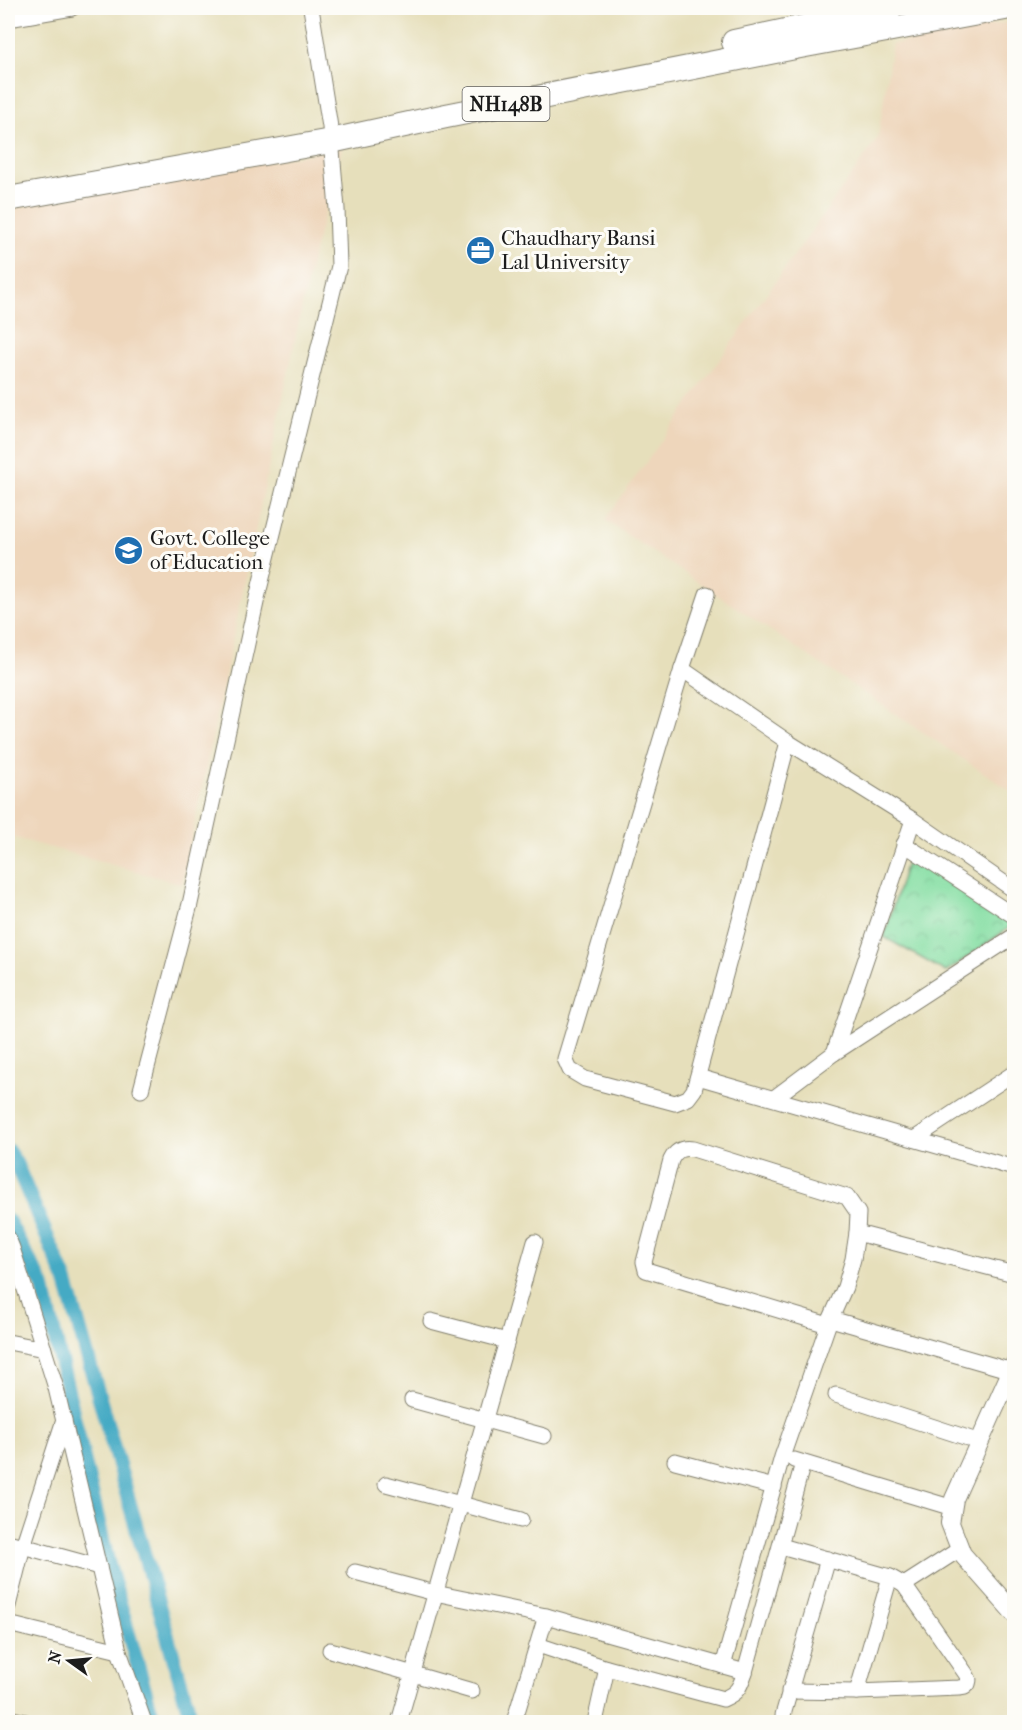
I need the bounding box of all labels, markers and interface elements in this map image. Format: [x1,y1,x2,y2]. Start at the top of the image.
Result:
road number: NH148B [462,87,550,121]
place label: Chaudhary Bansi Lal University [501,226,655,274]
office icon: Chaudhary Bansi Lal University [464,234,496,266]
place label: Govt. College of Education [150,526,270,574]
school or university icon: Govt. College of Education [113,534,145,566]
north arrow [39,1631,99,1691]
text: N [44,1648,66,1666]

